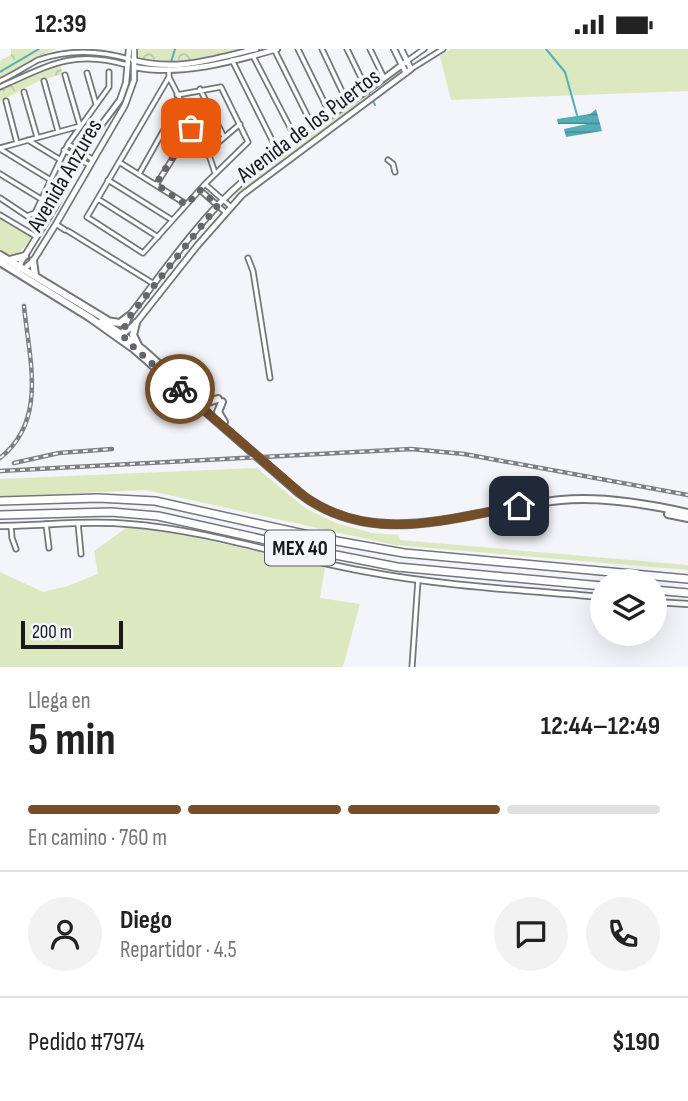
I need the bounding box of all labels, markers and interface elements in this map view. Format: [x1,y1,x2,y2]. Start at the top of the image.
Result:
text: 12:39 [35,9,87,40]
street label: Avenida de los Puertos [231,63,386,189]
pin [161,98,221,158]
icon: bag [172,109,210,147]
street label: Avenida Anzures [21,114,108,238]
courier [145,354,215,424]
icon: bike [161,370,199,408]
pin [489,476,549,536]
icon: home [500,487,538,525]
road number: MEX 40 [265,531,335,565]
map controls [590,569,667,646]
button: layers [590,569,667,646]
scale bar [21,618,122,650]
text: 200 m [32,621,72,644]
text: Llega en [28,687,91,715]
text: 12:44–12:49 [541,711,660,742]
text: 5 min [28,713,116,768]
text: En camino · 760 m [28,824,167,852]
button: person [28,897,102,971]
button: chat [494,897,568,971]
button: phone [586,897,660,971]
text: Diego [120,905,172,936]
text: Repartidor · 4.5 [120,936,237,964]
text: Pedido #7974 [28,1027,145,1058]
text: $190 [612,1027,660,1058]

